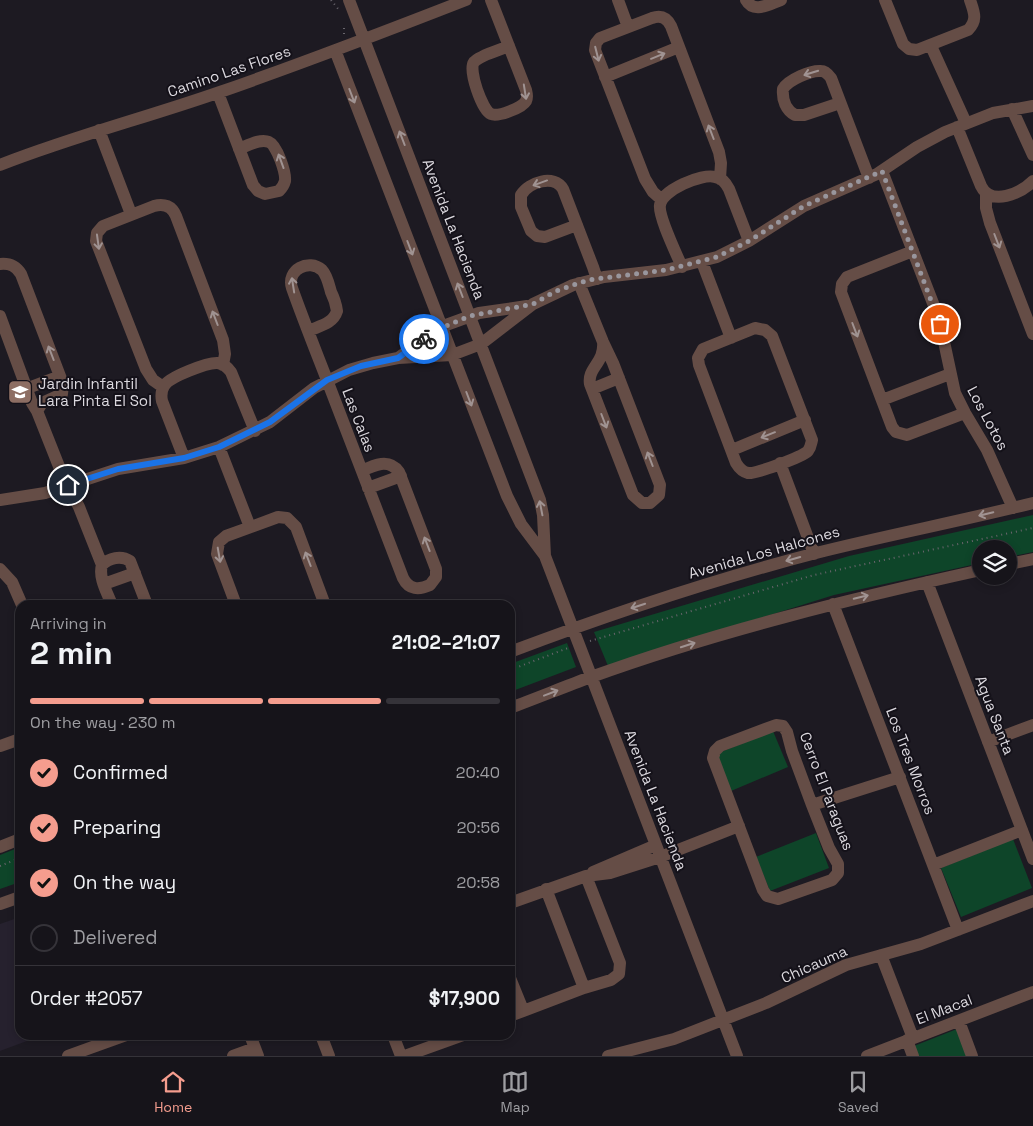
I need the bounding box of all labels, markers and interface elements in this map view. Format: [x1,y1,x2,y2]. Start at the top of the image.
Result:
street label: Camino Las Flores [165,41,293,101]
one-way arrow [593,46,602,62]
one-way arrow [650,50,665,60]
one-way arrow [804,69,820,79]
one-way arrow [520,83,530,99]
one-way arrow [348,88,357,103]
one-way arrow [706,125,715,140]
one-way arrow [397,131,406,146]
one-way arrow [276,154,285,170]
street label: Avenida La Hacienda [418,156,490,302]
one-way arrow [532,179,548,188]
one-way arrow [93,233,103,249]
one-way arrow [993,233,1002,248]
one-way arrow [406,240,415,255]
one-way arrow [287,278,297,294]
one-way arrow [455,283,465,298]
pin [919,303,961,345]
icon: bag [926,310,954,338]
one-way arrow [210,311,219,326]
courier [399,314,449,364]
one-way arrow [851,321,860,337]
icon: bike [410,325,438,353]
one-way arrow [46,345,55,361]
place label: Jardin Infantil Lara Pinta El Sol [38,374,152,410]
school or university icon: Jardin Infantil Lara Pinta El Sol [7,379,33,405]
street label: Los Lotos [963,383,1013,453]
street label: Las Calas [338,385,380,455]
one-way arrow [465,391,474,406]
one-way arrow [600,413,609,428]
one-way arrow [761,431,776,441]
one-way arrow [645,452,654,467]
pin [47,464,89,506]
icon: home [54,471,82,499]
one-way arrow [536,500,545,516]
one-way arrow [978,510,994,519]
street label: Avenida Los Halcones [686,521,842,583]
one-way arrow [422,537,431,552]
map controls [972,540,1017,585]
button: layers [972,540,1017,585]
one-way arrow [214,547,224,563]
one-way arrow [303,552,312,567]
one-way arrow [786,555,802,565]
one-way arrow [853,592,869,601]
one-way arrow [630,602,646,612]
text: Arriving in [30,613,107,634]
text: 21:02–21:07 [392,630,500,655]
text: 2 min [30,633,113,673]
one-way arrow [679,640,695,650]
street label: Agua Santa [971,673,1019,757]
one-way arrow [543,688,558,697]
street label: Los Tres Morros [882,705,940,817]
text: On the way · 230 m [30,712,175,733]
street label: Avenida La Hacienda [620,727,692,873]
street label: Cerro El Paraguas [796,729,858,853]
icon: check [30,759,58,787]
text: Confirmed [73,760,168,785]
text: 20:40 [456,762,500,783]
icon: check [30,814,58,842]
text: Preparing [73,815,161,840]
text: 20:56 [457,817,500,838]
icon: check [30,869,58,897]
text: On the way [73,870,176,895]
text: 20:58 [456,872,500,893]
text: Delivered [73,925,158,950]
street label: Chicauma [778,941,850,987]
text: Order #2057 [30,986,143,1011]
text: $17,900 [429,986,500,1011]
street label: El Macal [913,990,975,1028]
tab: Home [154,1068,192,1116]
tab: Map [501,1068,530,1116]
tab: Saved [838,1068,879,1116]

